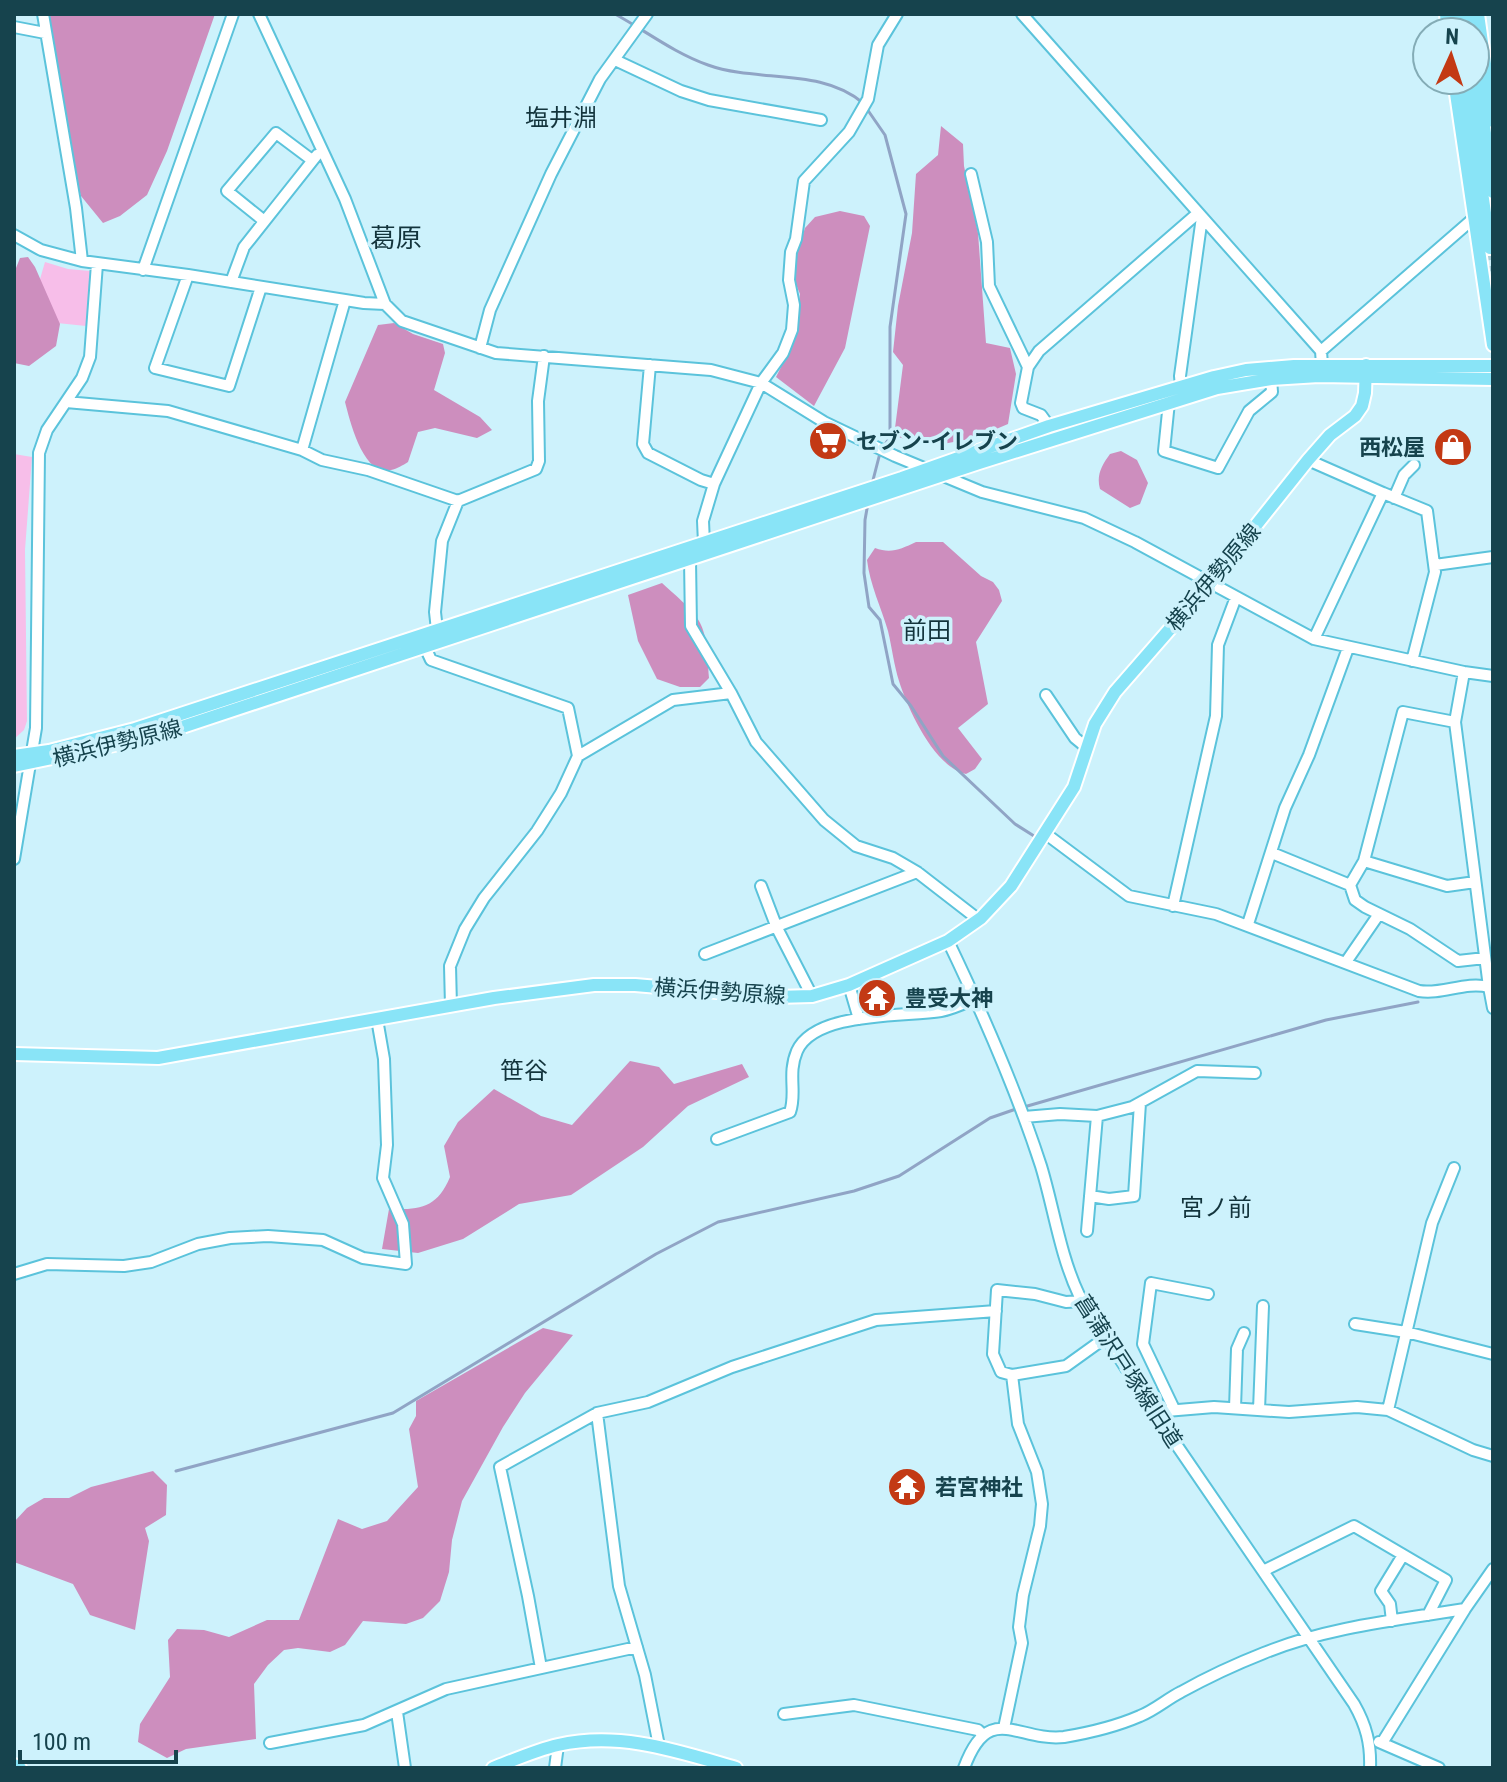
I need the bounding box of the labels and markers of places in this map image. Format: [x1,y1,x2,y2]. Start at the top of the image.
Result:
supermarket icon: セブン-イレブン [807,420,849,462]
shop icon: 西松屋 [1432,426,1474,468]
place label: セブン-イレブン [856,429,1018,454]
place label: 西松屋 [1359,435,1425,460]
temple icon: 豊受大神 [856,977,898,1019]
place label: 豊受大神 [905,986,993,1011]
temple icon: 若宮神社 [886,1466,928,1508]
place label: 若宮神社 [935,1475,1023,1500]

